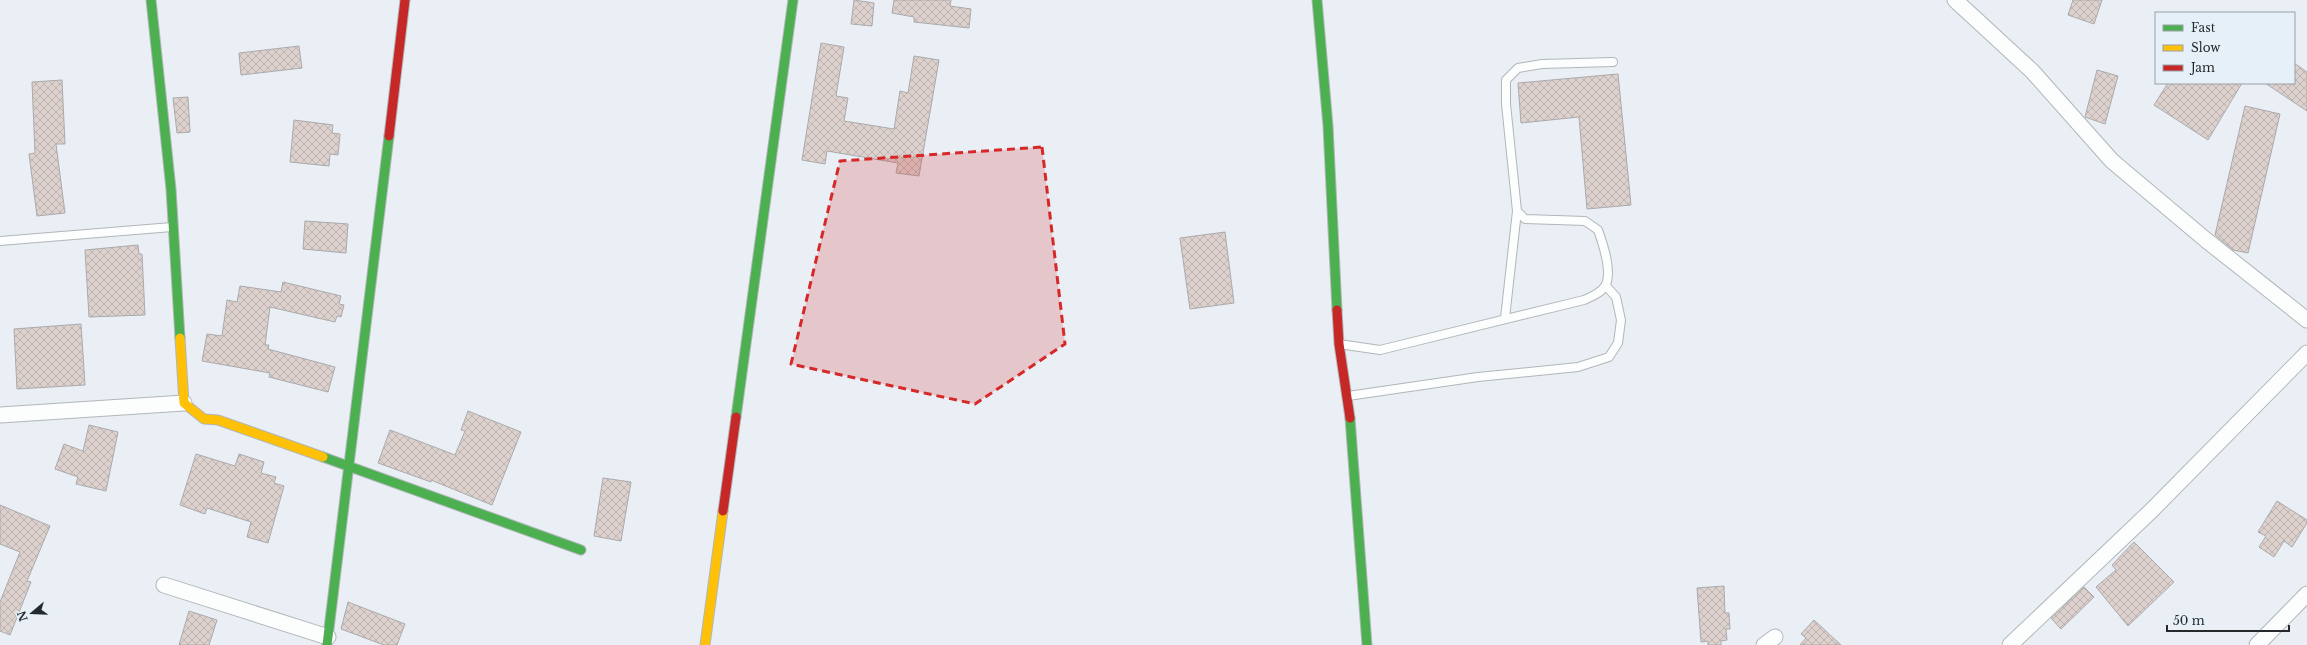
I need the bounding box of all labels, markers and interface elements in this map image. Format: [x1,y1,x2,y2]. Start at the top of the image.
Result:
legend [2155,12,2295,84]
text: Fast [2191,20,2216,35]
text: Slow [2191,40,2221,55]
text: Jam [2189,60,2215,75]
north arrow [12,593,52,633]
scale bar [2167,607,2289,633]
text: N [14,608,31,623]
text: 50 m [2173,613,2205,628]

